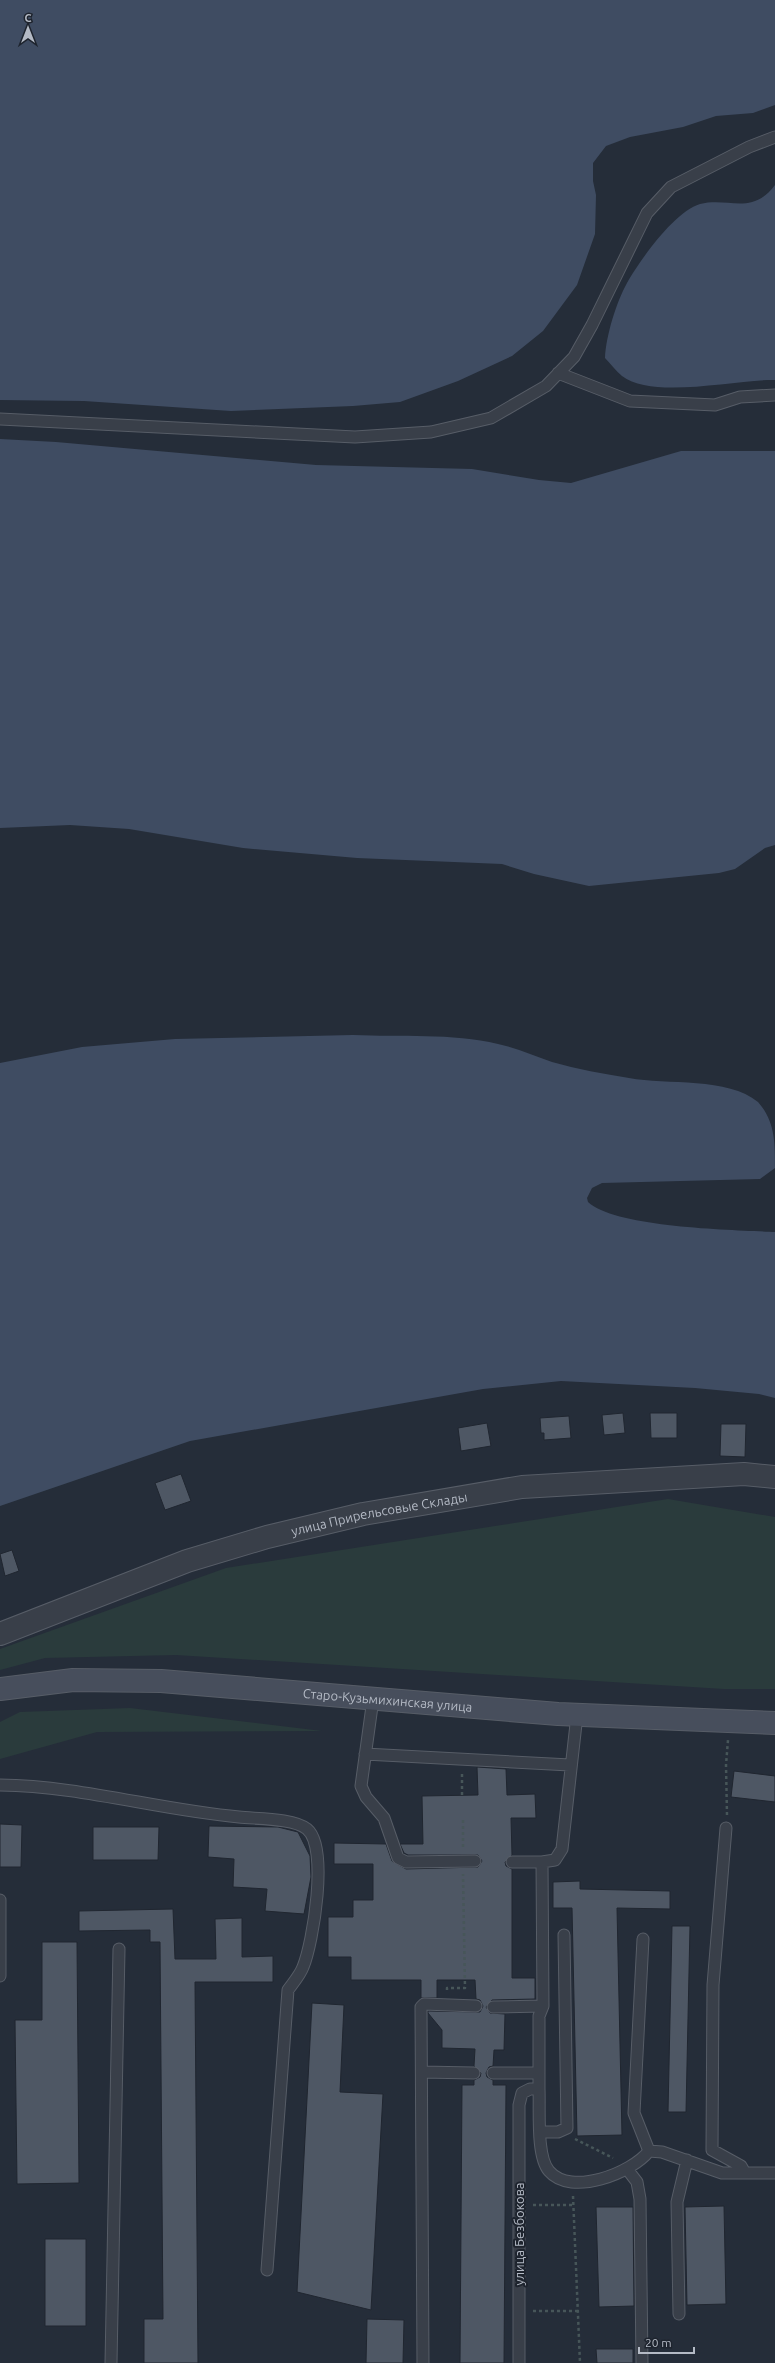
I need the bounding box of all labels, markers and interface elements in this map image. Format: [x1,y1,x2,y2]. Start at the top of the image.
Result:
north arrow [8,8,48,48]
text: С [24,12,32,24]
street label: улица Прирельсовые Склады [290,1489,468,1538]
street label: Старо-Кузьмихинская улица [302,1686,473,1714]
street label: улица Безбокова [512,2182,526,2286]
scale bar [639,2329,694,2355]
text: 20 m [645,2336,672,2349]

